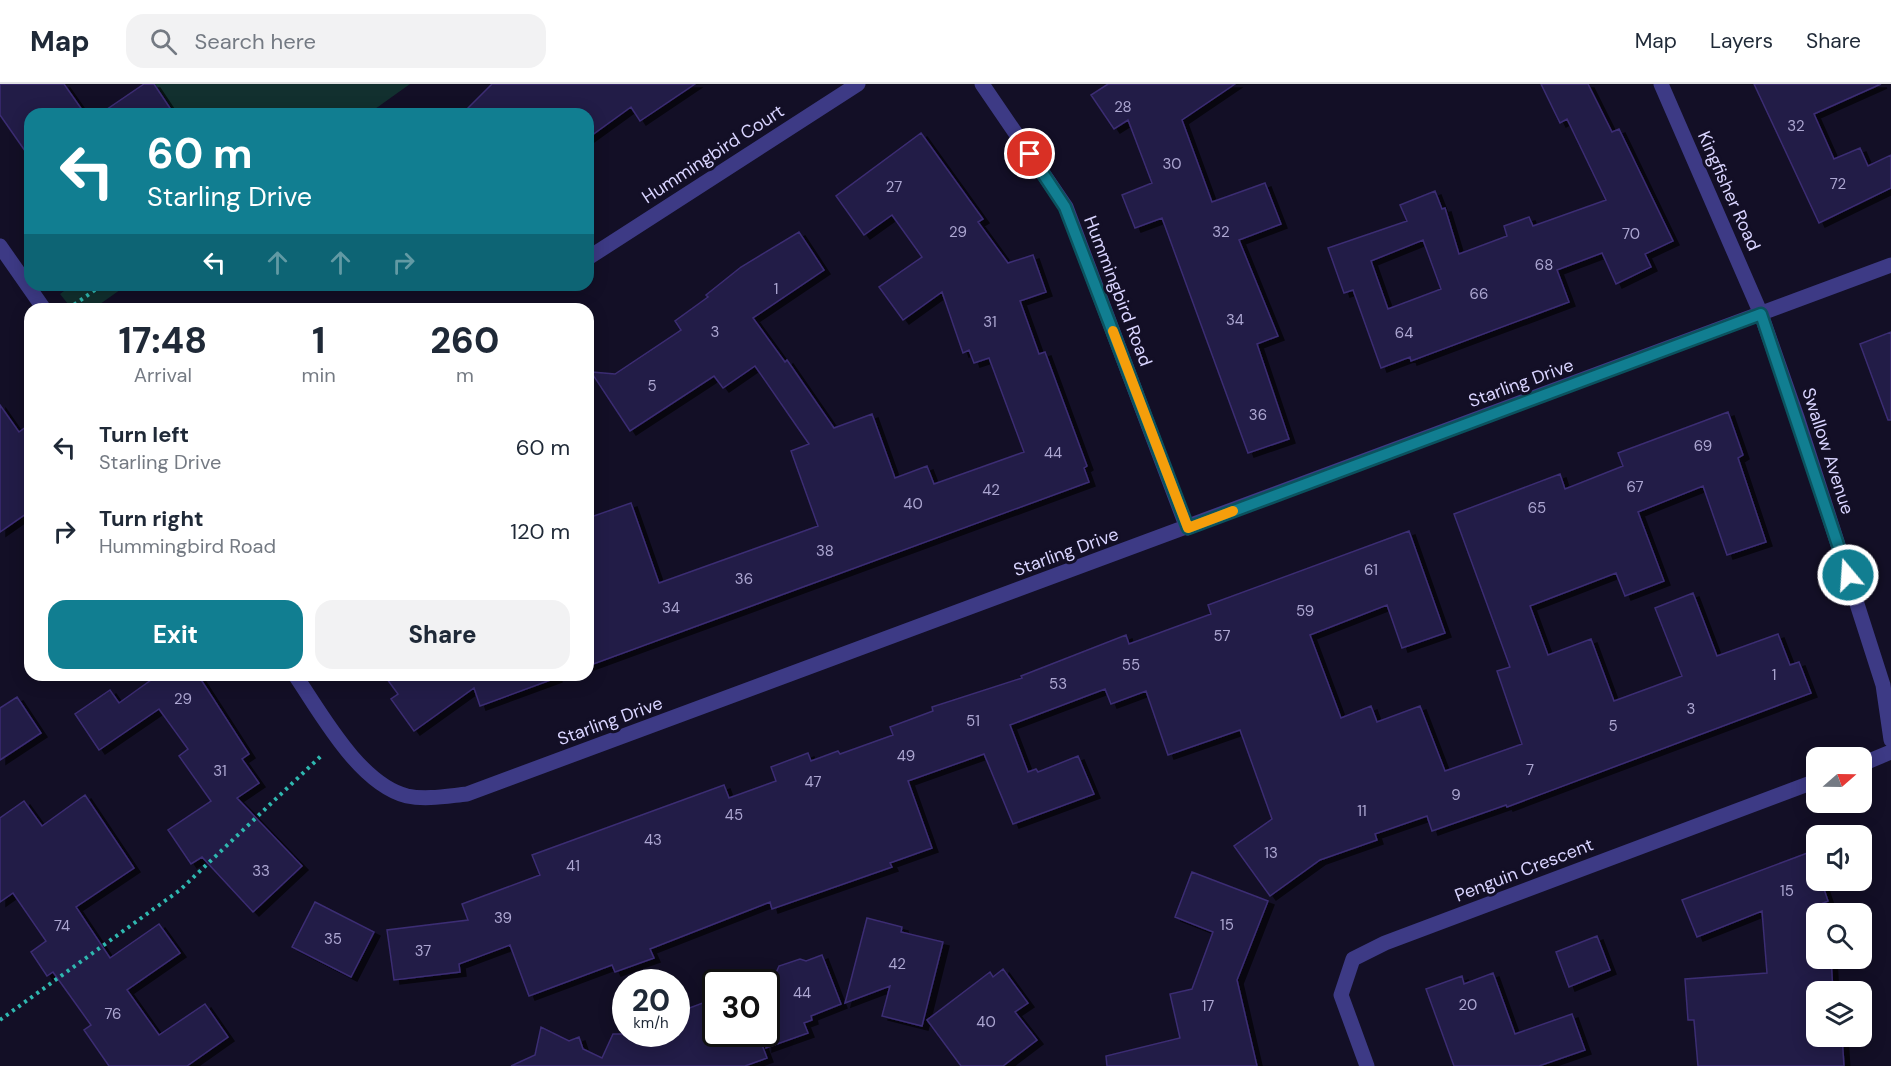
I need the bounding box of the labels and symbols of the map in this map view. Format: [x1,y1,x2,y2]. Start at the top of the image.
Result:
house number: 28 [1114,97,1132,117]
street label: Hummingbird Court [637,99,789,209]
house number: 32 [1787,116,1805,136]
pin [1004,128,1055,179]
street label: Kingfisher Road [1692,128,1766,254]
house number: 30 [1162,154,1182,174]
house number: 72 [1830,174,1846,194]
house number: 27 [886,177,902,197]
street label: Hummingbird Road [1078,212,1158,370]
house number: 29 [949,222,967,242]
house number: 32 [1212,222,1230,242]
house number: 70 [1622,224,1640,244]
house number: 68 [1535,255,1553,275]
house number: 1 [774,279,778,299]
house number: 66 [1470,284,1488,304]
house number: 34 [1226,310,1244,330]
house number: 31 [983,312,997,332]
house number: 3 [711,322,719,342]
house number: 64 [1395,323,1413,343]
street label: Starling Drive [1465,353,1577,413]
house number: 5 [647,376,657,396]
street label: Swallow Avenue [1796,385,1860,517]
house number: 36 [1249,405,1267,425]
house number: 69 [1694,436,1712,456]
house number: 44 [1044,443,1062,463]
house number: 67 [1626,477,1644,497]
house number: 42 [982,480,1000,500]
house number: 40 [903,494,923,514]
house number: 65 [1528,498,1546,518]
street label: Starling Drive [1010,522,1122,582]
house number: 38 [816,541,834,561]
position arrow [1816,543,1880,607]
house number: 61 [1364,560,1378,580]
house number: 36 [735,569,753,589]
house number: 34 [662,598,680,618]
house number: 59 [1296,601,1314,621]
house number: 57 [1214,626,1230,646]
house number: 55 [1122,655,1140,675]
house number: 1 [1772,665,1776,685]
house number: 53 [1049,674,1067,694]
house number: 29 [174,689,192,709]
street label: Starling Drive [554,691,666,751]
house number: 3 [1687,699,1695,719]
house number: 51 [966,711,980,731]
house number: 5 [1608,716,1618,736]
house number: 49 [897,746,915,766]
north arrow [1806,747,1872,813]
house number: 7 [1526,760,1534,780]
house number: 31 [213,761,227,781]
house number: 47 [804,772,822,792]
house number: 9 [1451,785,1461,805]
house number: 11 [1357,801,1367,821]
house number: 45 [725,805,743,825]
house number: 43 [644,830,662,850]
street label: Penguin Crescent [1451,833,1597,907]
house number: 13 [1264,843,1278,863]
house number: 41 [566,856,580,876]
house number: 33 [252,861,270,881]
house number: 15 [1780,881,1794,901]
house number: 39 [494,908,512,928]
house number: 15 [1220,915,1234,935]
house number: 74 [54,916,70,936]
house number: 35 [324,929,342,949]
house number: 37 [415,941,431,961]
house number: 42 [888,954,906,974]
speed limit sign: 30 [702,969,780,1047]
house number: 44 [793,983,811,1003]
house number: 20 [1459,995,1477,1015]
house number: 17 [1202,996,1214,1016]
house number: 76 [104,1004,122,1024]
house number: 40 [976,1012,996,1032]

